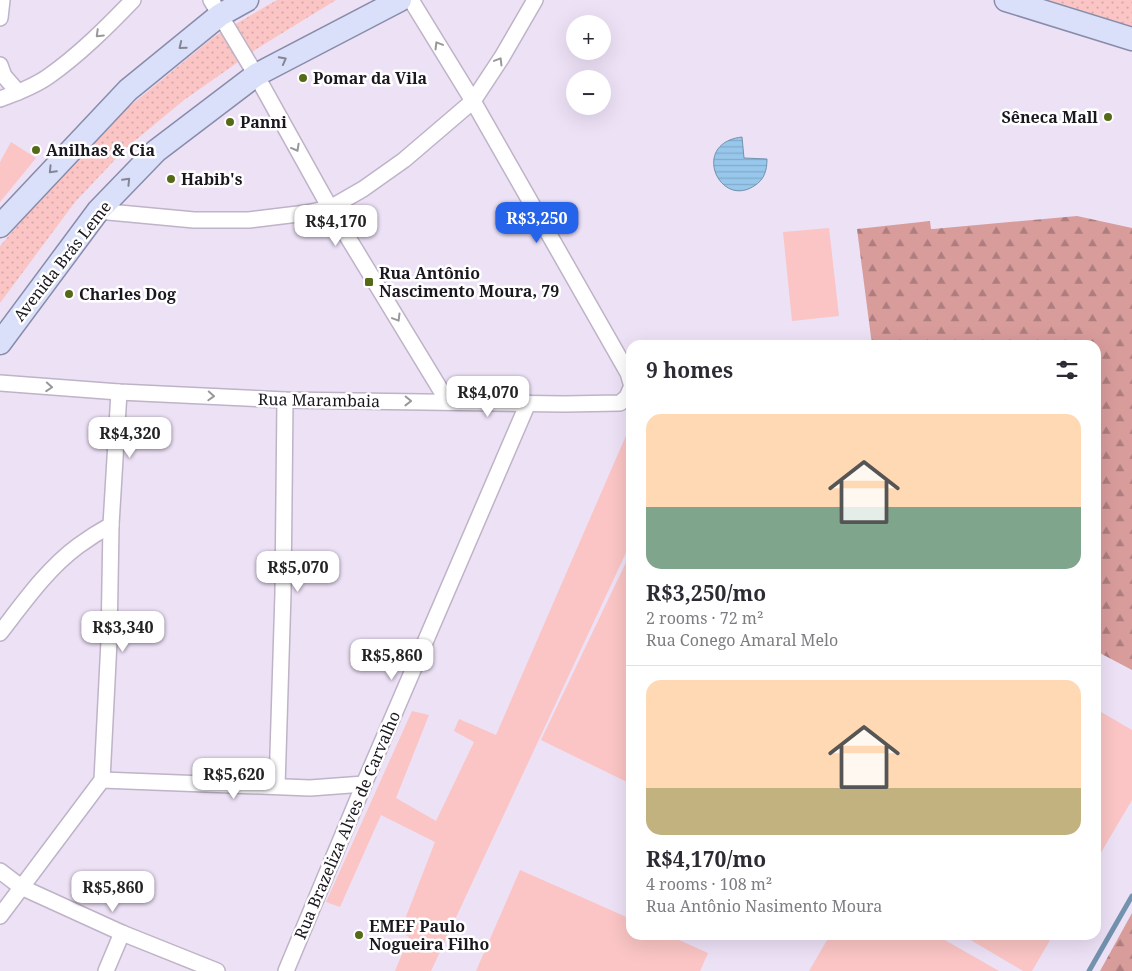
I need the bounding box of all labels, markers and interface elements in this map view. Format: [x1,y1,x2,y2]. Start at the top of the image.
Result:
map controls [566,15,611,115]
button: + [566,15,611,60]
one-way arrow [95,28,104,37]
one-way arrow [178,40,187,49]
one-way arrow [435,41,445,50]
one-way arrow [277,56,286,66]
one-way arrow [493,57,503,66]
place label: Pomar da Vila [313,67,428,89]
button: − [566,70,611,115]
marker: Pomar da Vila [297,72,309,84]
place label: Sêneca Mall [1001,106,1098,128]
place label: Panni [240,111,287,133]
marker: Sêneca Mall [1102,111,1114,123]
marker: Panni [224,116,236,128]
place label: Anilhas & Cia [46,139,155,161]
one-way arrow [290,143,300,152]
marker: Anilhas & Cia [30,144,42,156]
one-way arrow [49,164,58,173]
place label: Habib's [181,168,243,190]
marker: Habib's [165,173,177,185]
one-way arrow [121,177,130,186]
street label: Avenida Brás Leme [8,196,116,326]
pin: R$3,250 [491,202,583,244]
pin: R$4,170 [290,204,382,247]
text: R$3,250 [506,207,568,229]
text: R$4,170 [305,210,367,232]
place label: Rua Antônio Nascimento Moura, 79 [379,262,559,302]
marker: Rua Antônio Nascimento Moura, 79 [363,276,375,288]
place label: Charles Dog [79,283,176,305]
marker: Charles Dog [63,288,75,300]
one-way arrow [390,313,400,322]
text: 9 homes [646,356,733,384]
icon: filters [1053,356,1081,384]
pin: R$4,070 [442,376,534,418]
one-way arrow [45,381,53,392]
text: R$4,070 [457,381,519,403]
street label: Rua Marambaia [258,388,380,412]
one-way arrow [207,391,215,402]
one-way arrow [404,396,412,406]
pin: R$4,320 [84,416,176,459]
text: R$4,320 [99,422,161,444]
icon: home [819,447,909,537]
pin: R$5,070 [252,550,344,593]
text: R$5,070 [267,556,329,578]
text: R$3,250/mo [646,579,766,607]
text: 2 rooms · 72 m² [646,607,763,629]
pin: R$3,340 [77,610,169,653]
text: R$3,340 [92,616,154,638]
text: Rua Conego Amaral Melo [646,629,838,651]
pin: R$5,860 [346,638,438,681]
text: R$5,860 [361,644,423,666]
street label: Rua Brazeliza Alves de Carvalho [289,708,405,942]
icon: home [819,712,909,802]
pin: R$5,620 [188,758,280,800]
text: R$5,620 [203,763,265,785]
text: R$4,170/mo [646,845,766,873]
pin: R$5,860 [67,870,159,913]
text: 4 rooms · 108 m² [646,873,772,895]
text: R$5,860 [82,876,144,898]
text: Rua Antônio Nasimento Moura [646,895,882,917]
place label: EMEF Paulo Nogueira Filho [369,915,490,955]
marker: EMEF Paulo Nogueira Filho [353,929,365,941]

